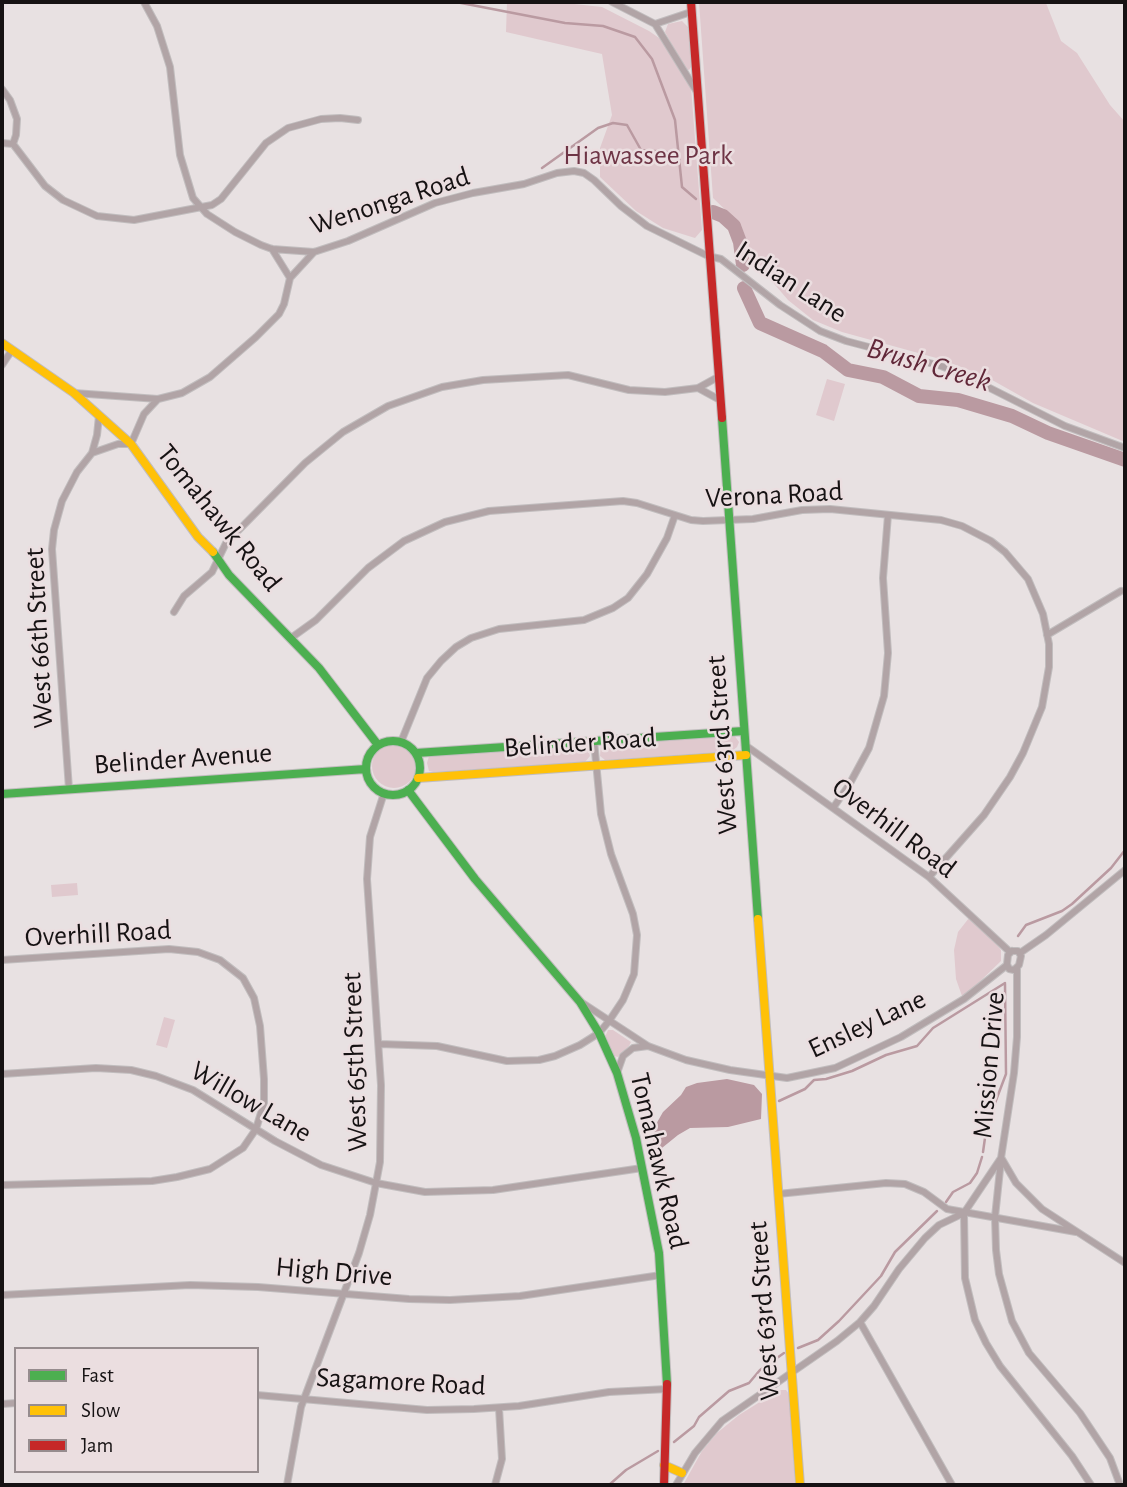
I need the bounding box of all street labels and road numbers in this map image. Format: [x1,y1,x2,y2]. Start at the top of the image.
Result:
street label: Wenonga Road [306,159,474,243]
street label: Indian Lane [729,234,853,330]
street label: Tomahawk Road [149,438,289,598]
street label: Verona Road [704,475,844,515]
street label: West 66th Street [17,547,61,729]
street label: West 63rd Street [699,654,745,836]
street label: Belinder Road [503,721,657,765]
street label: Belinder Avenue [93,736,273,782]
street label: Overhill Road [825,770,963,886]
street label: Overhill Road [24,913,172,955]
street label: West 65th Street [335,972,375,1152]
street label: Ensley Lane [803,982,931,1066]
street label: Mission Drive [966,990,1012,1140]
street label: Willow Lane [185,1054,317,1150]
street label: Tomahawk Road [622,1070,696,1252]
street label: West 63rd Street [741,1220,787,1402]
street label: High Drive [274,1250,394,1294]
street label: Sagamore Road [315,1361,487,1403]

